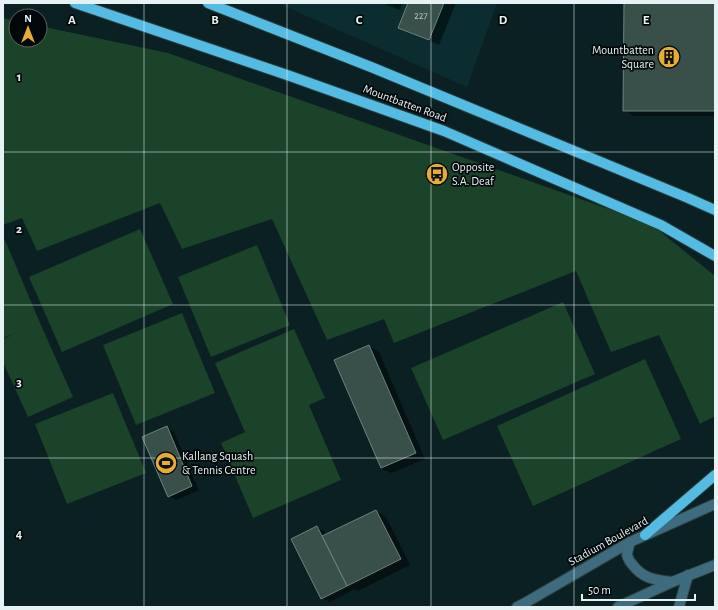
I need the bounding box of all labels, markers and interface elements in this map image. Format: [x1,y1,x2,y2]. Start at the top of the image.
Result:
north arrow [8,8,48,48]
house number: 227 [414,11,428,21]
text: N [24,13,32,24]
text: A [68,14,76,27]
text: B [211,14,219,27]
text: C [356,14,363,27]
text: D [499,14,508,27]
text: E [643,14,650,27]
place label: Mountbatten Square [592,44,654,70]
building icon: Mountbatten Square [656,44,682,70]
text: 1 [17,71,21,84]
street label: Mountbatten Road [362,82,448,124]
bus stop icon: Opposite S.A. Deaf [424,161,450,187]
place label: Opposite S.A. Deaf [452,161,495,187]
text: 2 [16,223,22,236]
text: 3 [16,376,22,389]
sports icon: Kallang Squash & Tennis Centre [153,450,179,476]
place label: Kallang Squash & Tennis Centre [182,450,255,476]
street label: Stadium Boulevard [566,514,650,568]
text: 4 [16,528,23,541]
scale bar [582,576,695,602]
text: 50 m [588,584,611,596]

